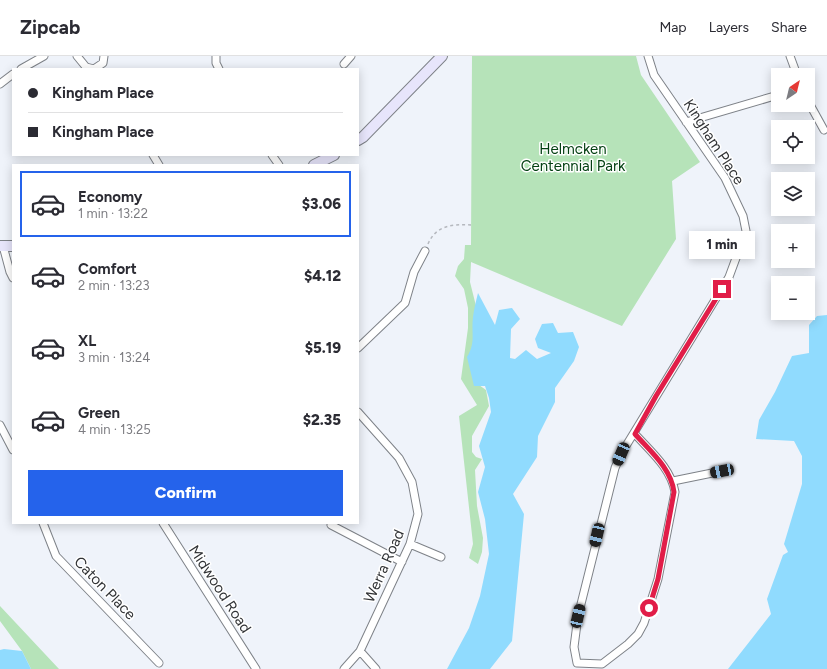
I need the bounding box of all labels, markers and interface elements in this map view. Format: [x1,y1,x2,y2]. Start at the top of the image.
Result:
text: Zipcab [20,16,80,39]
text: Map [659,19,687,36]
text: Layers [709,19,749,36]
text: Share [771,19,807,36]
north arrow [771,68,815,112]
map controls [771,68,815,320]
text: Kingham Place [52,84,154,102]
street label: Kingham Place [680,96,748,188]
button: locate [771,120,815,164]
text: Kingham Place [52,123,154,141]
park label: Helmcken Centennial Park [521,140,626,175]
button: layers [771,172,815,216]
icon: car [30,186,66,222]
text: Economy [78,188,143,206]
text: $3.06 [302,195,341,213]
text: 1 min · 13:22 [78,206,148,221]
button: + [771,224,815,268]
callout: 1 min [689,231,755,259]
text: 1 min [706,237,738,252]
icon: car [30,258,66,294]
text: Comfort [78,260,137,278]
text: $4.12 [304,267,341,285]
button: − [771,276,815,320]
text: 2 min · 13:23 [78,278,150,293]
route end [713,280,731,298]
icon: car [30,330,66,366]
text: XL [78,332,96,350]
text: $5.19 [305,339,341,357]
text: 3 min · 13:24 [78,350,150,365]
icon: car [30,402,66,438]
text: Green [78,404,120,422]
text: $2.35 [303,411,341,429]
text: 4 min · 13:25 [78,422,151,437]
car [611,441,631,467]
car [709,463,735,479]
button: Confirm [28,470,343,516]
car [588,522,606,548]
street label: Werra Road [360,527,408,605]
street label: Midwood Road [185,542,255,636]
street label: Caton Place [70,553,140,623]
route start [640,599,658,617]
car [569,603,587,629]

